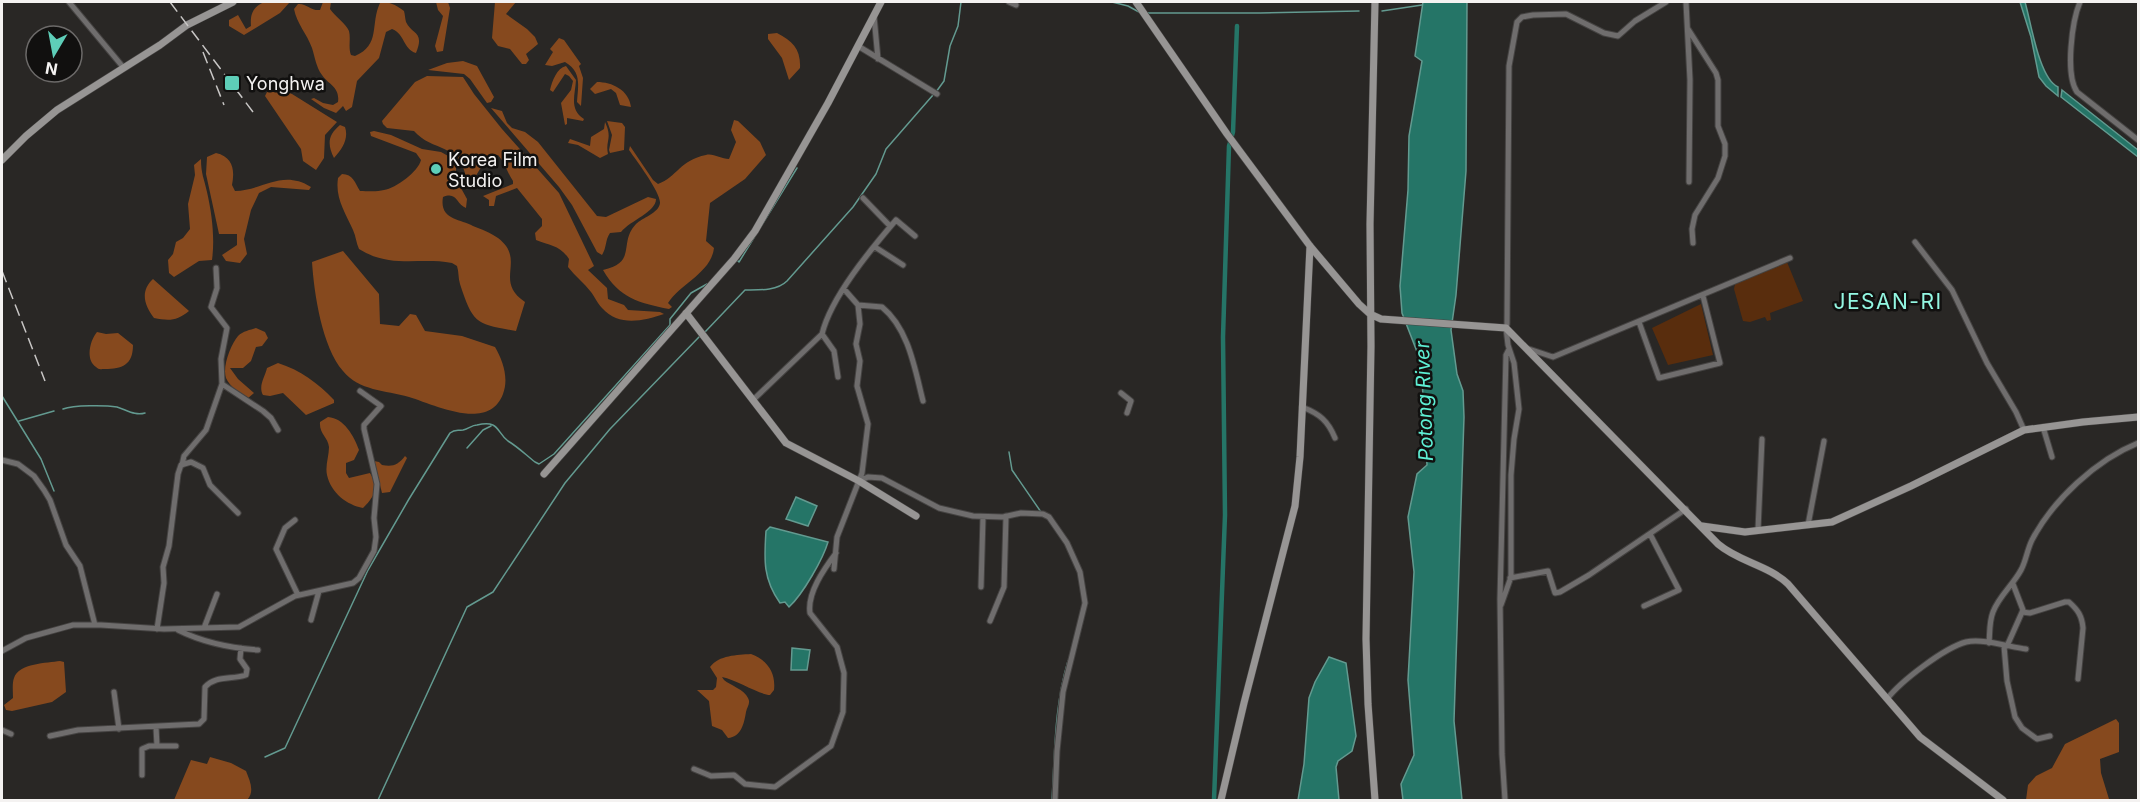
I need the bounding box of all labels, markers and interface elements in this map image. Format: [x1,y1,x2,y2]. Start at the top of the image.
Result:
north arrow [24,24,84,84]
text: N [44,58,59,80]
place label: Yonghwa [246,73,325,94]
marker: Yonghwa [223,74,241,92]
place label: Korea Film Studio [448,149,538,191]
marker: Korea Film Studio [429,162,443,176]
district label: JESAN-RI [1833,289,1943,314]
water label: Potong River [1410,340,1438,462]

